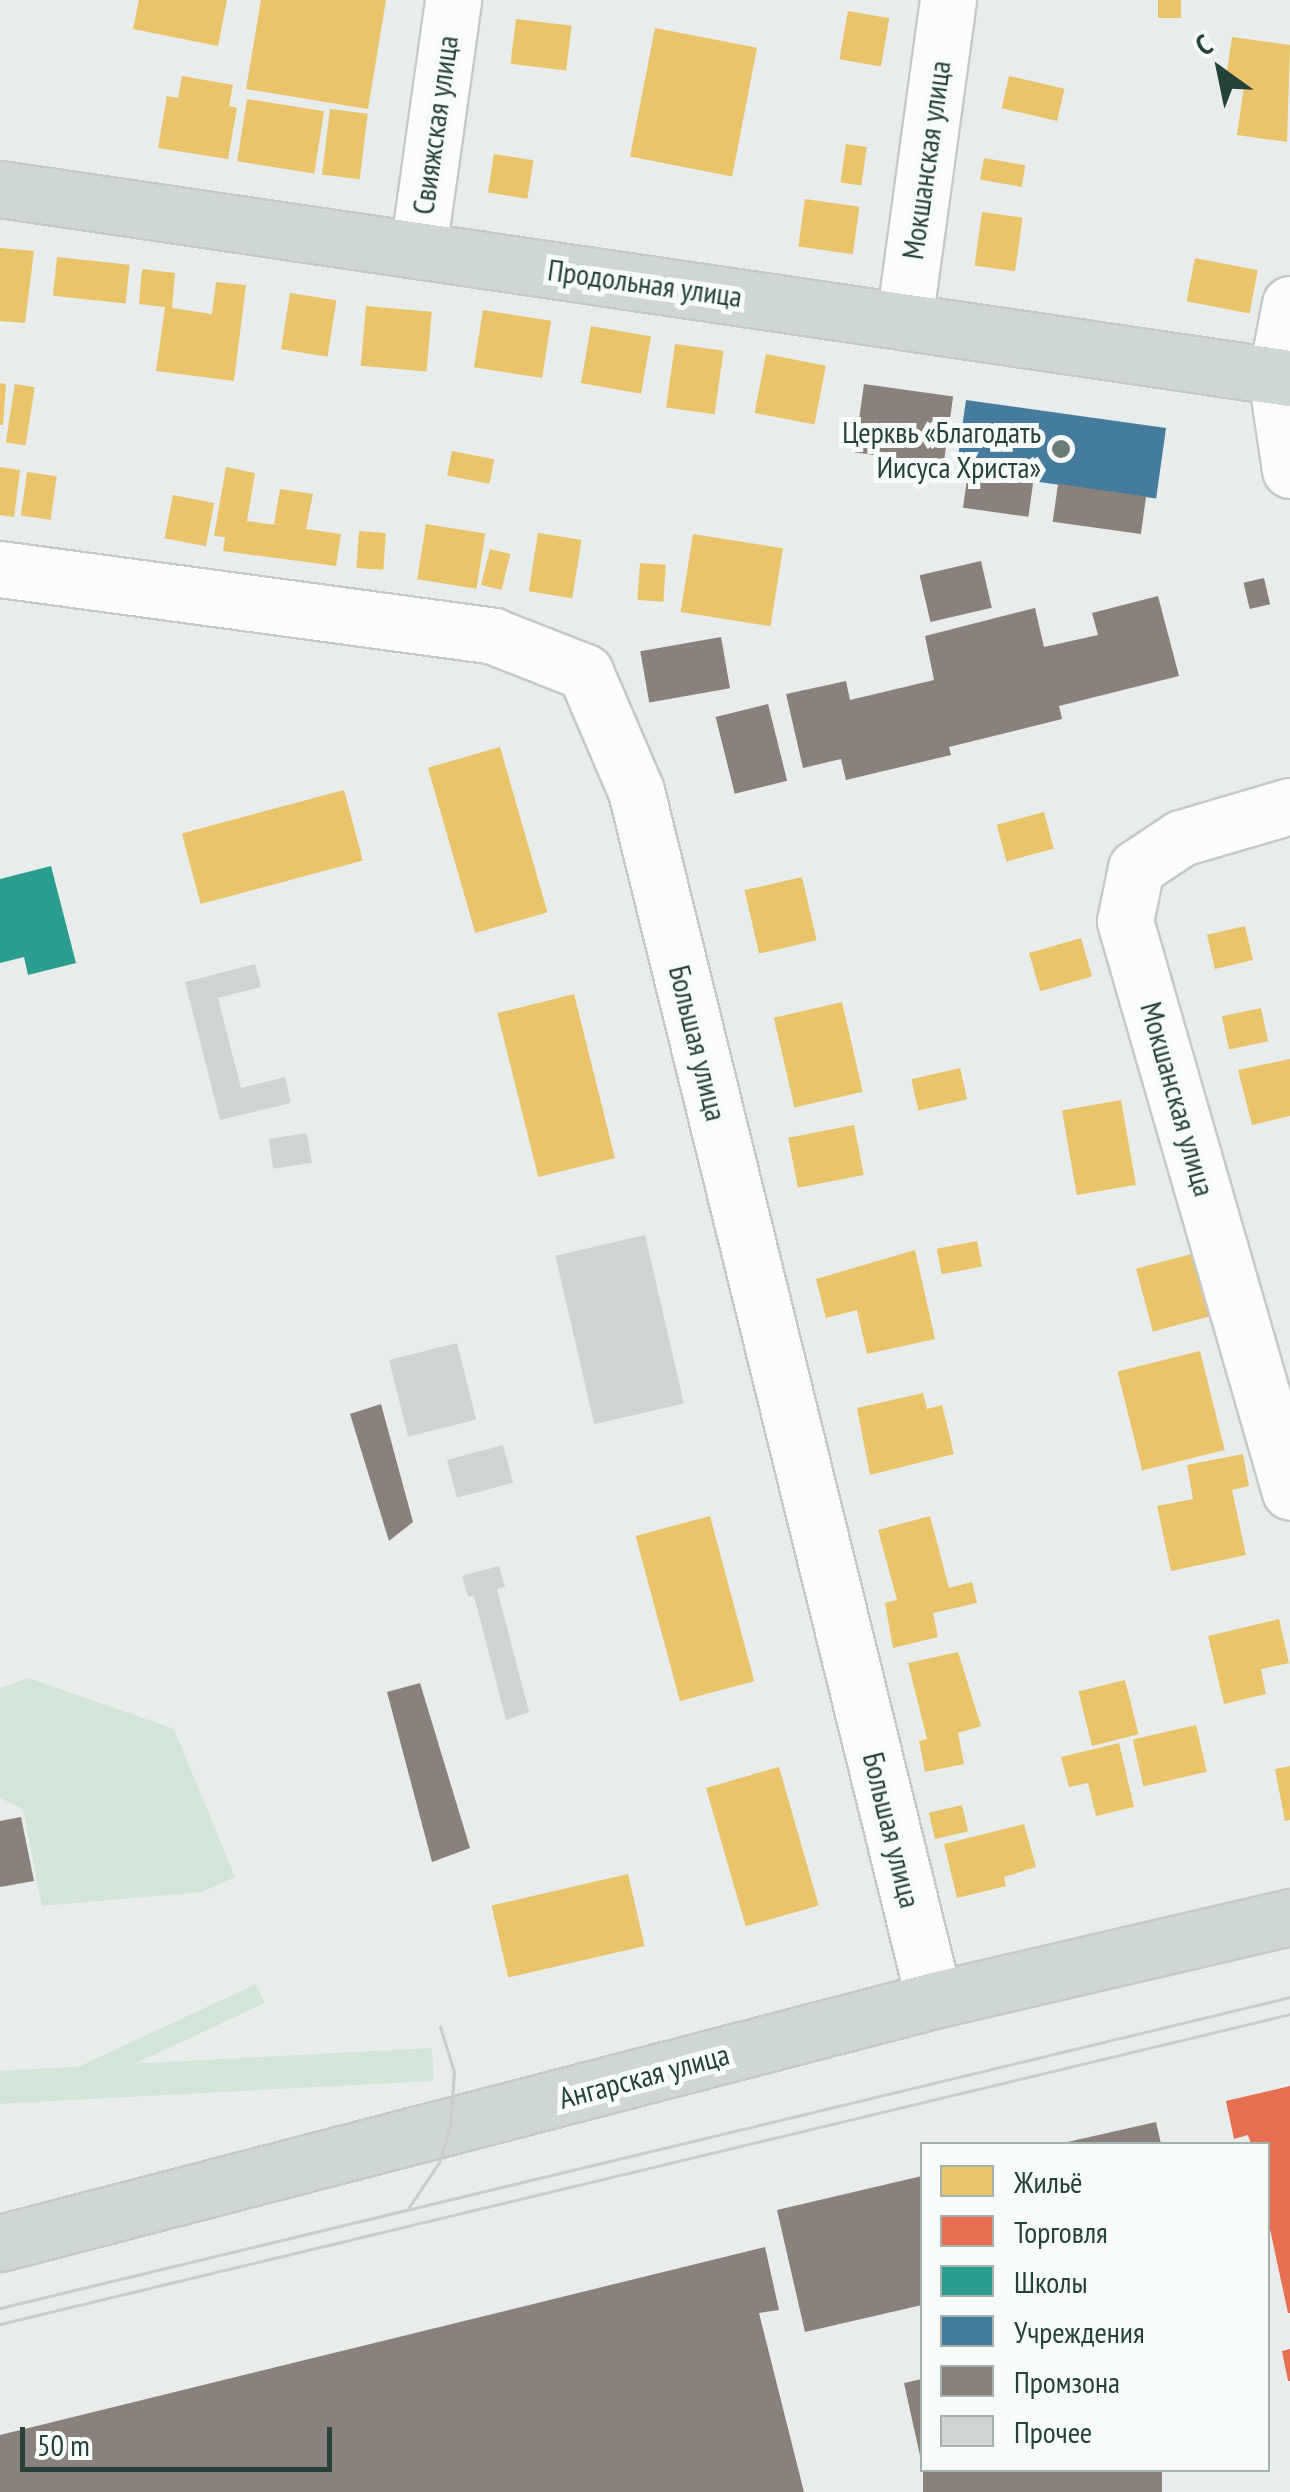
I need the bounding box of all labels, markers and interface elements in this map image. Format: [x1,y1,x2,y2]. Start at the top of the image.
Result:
north arrow [1170,20,1270,120]
text: С [1188,25,1219,63]
street label: Свияжская улица [405,33,465,217]
street label: Мокшанская улица [894,58,958,262]
street label: Продольная улица [545,252,745,314]
place label: Церквь «Благодать Иисуса Христа» [841,414,1041,484]
marker: Церквь «Благодать Иисуса Христа» [1050,438,1072,460]
street label: Большая улица [661,961,735,1125]
street label: Мокшанская улица [1133,998,1223,1200]
street label: Большая улица [855,1748,929,1912]
street label: Ангарская улица [555,2036,733,2116]
legend [920,2142,1270,2472]
text: Жильё [1014,2162,1082,2201]
text: Торговля [1014,2212,1108,2251]
text: Школы [1014,2262,1088,2301]
text: Учреждения [1014,2312,1145,2351]
text: Промзона [1014,2362,1120,2401]
scale bar [25,2407,338,2469]
text: Прочее [1014,2412,1092,2451]
text: 50 m [37,2425,90,2464]

